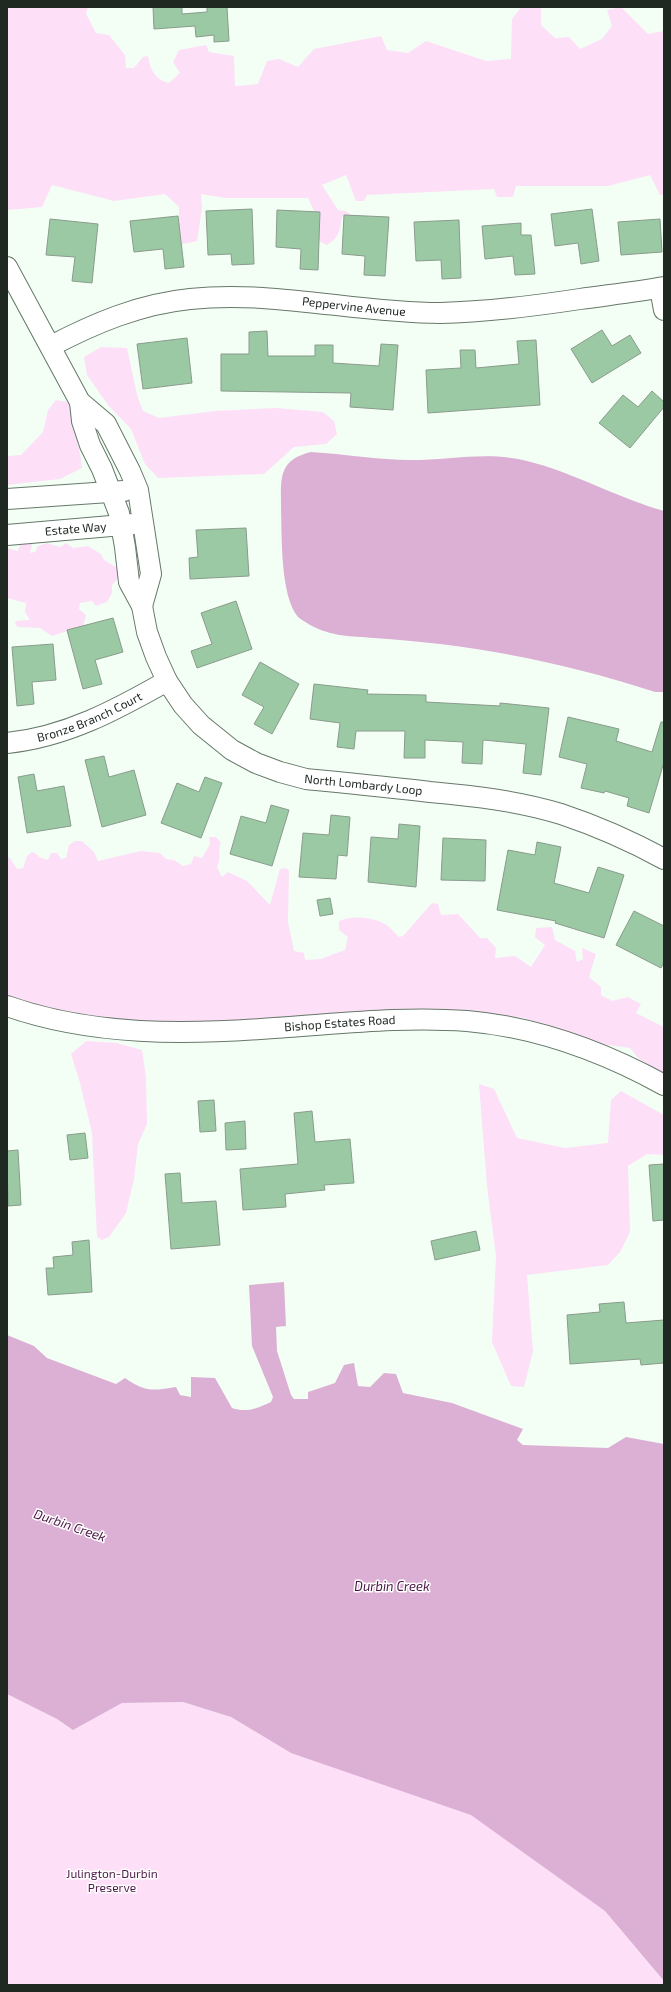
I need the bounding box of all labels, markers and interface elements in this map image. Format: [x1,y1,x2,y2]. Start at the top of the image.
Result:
street label: Peppervine Avenue [301,293,406,318]
street label: Estate Way [44,518,108,538]
street label: Bronze Branch Court [35,688,144,744]
street label: North Lombardy Loop [304,771,423,797]
street label: Bishop Estates Road [284,1012,396,1033]
water label: Durbin Creek [32,1505,108,1545]
water label: Durbin Creek [354,1578,430,1594]
park label: Julington-Durbin Preserve [66,1866,158,1894]

